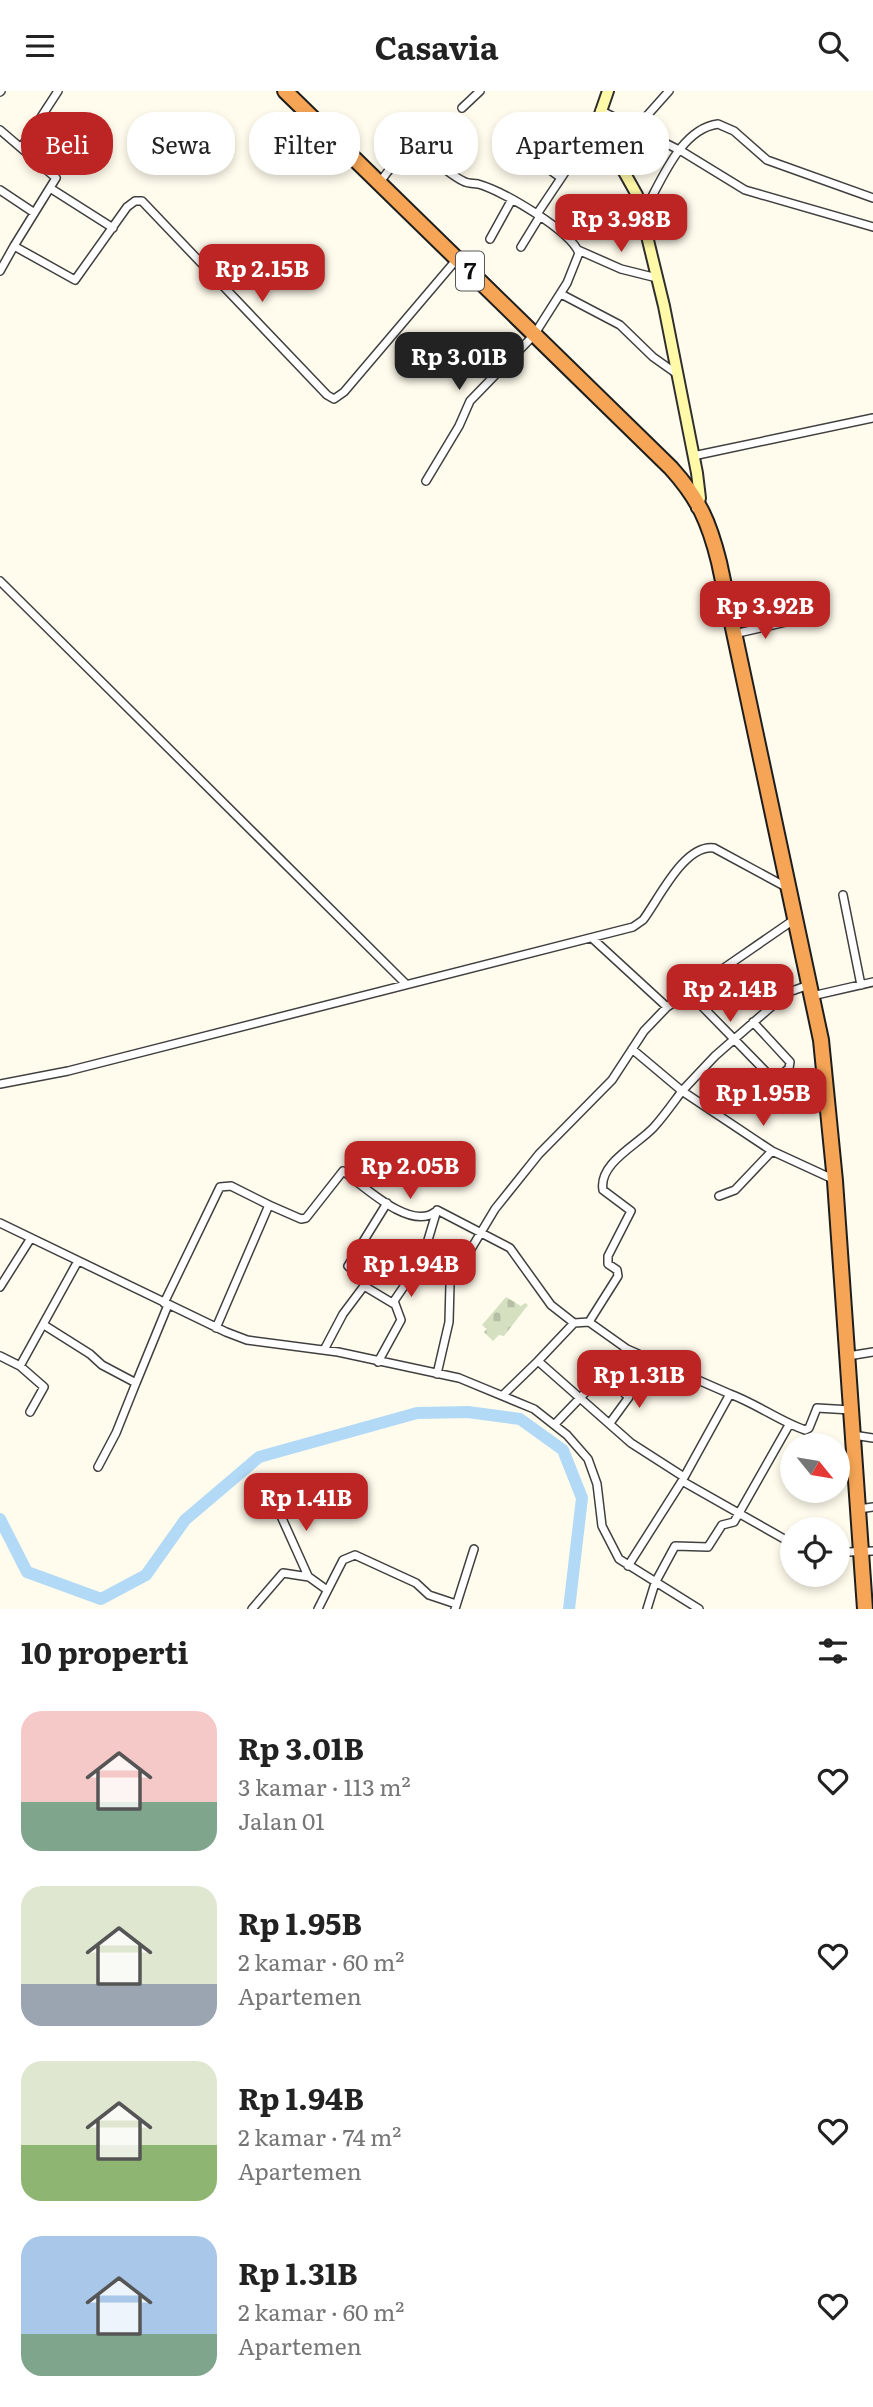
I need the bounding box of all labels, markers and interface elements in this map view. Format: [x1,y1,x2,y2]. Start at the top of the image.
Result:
text: Casavia [374,22,499,70]
icon: menu [21,27,59,65]
icon: search [814,27,852,65]
chip: Beli [21,112,113,175]
chip: Sewa [127,112,235,175]
chip: Filter [249,112,360,175]
chip: Baru [374,112,478,175]
chip: Apartemen [492,112,669,175]
pin: Rp 3.98B [549,195,693,254]
text: Rp 3.98B [571,200,671,234]
pin: Rp 2.15B [190,245,334,304]
text: Rp 2.15B [215,250,309,284]
road number: 7 [456,251,484,291]
pin: Rp 3.01B [387,333,531,392]
text: Rp 3.01B [411,338,507,372]
pin: Rp 3.92B [693,581,837,641]
text: Rp 3.92B [716,587,814,621]
pin: Rp 2.14B [658,965,802,1024]
text: Rp 2.14B [683,970,777,1004]
pin: Rp 1.95B [691,1069,835,1128]
text: Rp 1.95B [715,1074,811,1108]
pin: Rp 2.05B [338,1141,482,1201]
text: Rp 2.05B [361,1147,459,1181]
pin: Rp 1.94B [339,1239,483,1299]
text: Rp 1.94B [363,1245,459,1279]
pin: Rp 1.31B [567,1351,711,1410]
text: Rp 1.31B [593,1356,685,1390]
north arrow [780,1433,850,1503]
map controls [780,1433,850,1587]
pin: Rp 1.41B [234,1473,378,1533]
text: Rp 1.41B [260,1479,352,1513]
button: locate [780,1517,850,1587]
text: 10 properti [21,1629,189,1673]
icon: filters [814,1632,852,1670]
text: Rp 3.01B [238,1725,364,1769]
icon: home [77,1739,161,1823]
icon: heart [814,1762,852,1800]
text: 3 kamar · 113 m² [238,1769,411,1803]
text: Jalan 01 [238,1803,325,1837]
text: Rp 1.95B [238,1900,362,1944]
icon: home [77,1914,161,1998]
icon: heart [814,1937,852,1975]
text: 2 kamar · 60 m² [238,1944,404,1978]
text: Apartemen [238,1978,362,2012]
text: Rp 1.94B [238,2075,364,2119]
icon: home [77,2089,161,2173]
icon: heart [814,2112,852,2150]
text: 2 kamar · 74 m² [238,2119,401,2153]
text: Apartemen [238,2153,362,2187]
text: Rp 1.31B [238,2250,358,2294]
icon: home [77,2264,161,2348]
icon: heart [814,2287,852,2325]
text: 2 kamar · 60 m² [238,2294,404,2328]
text: Apartemen [238,2328,362,2362]

